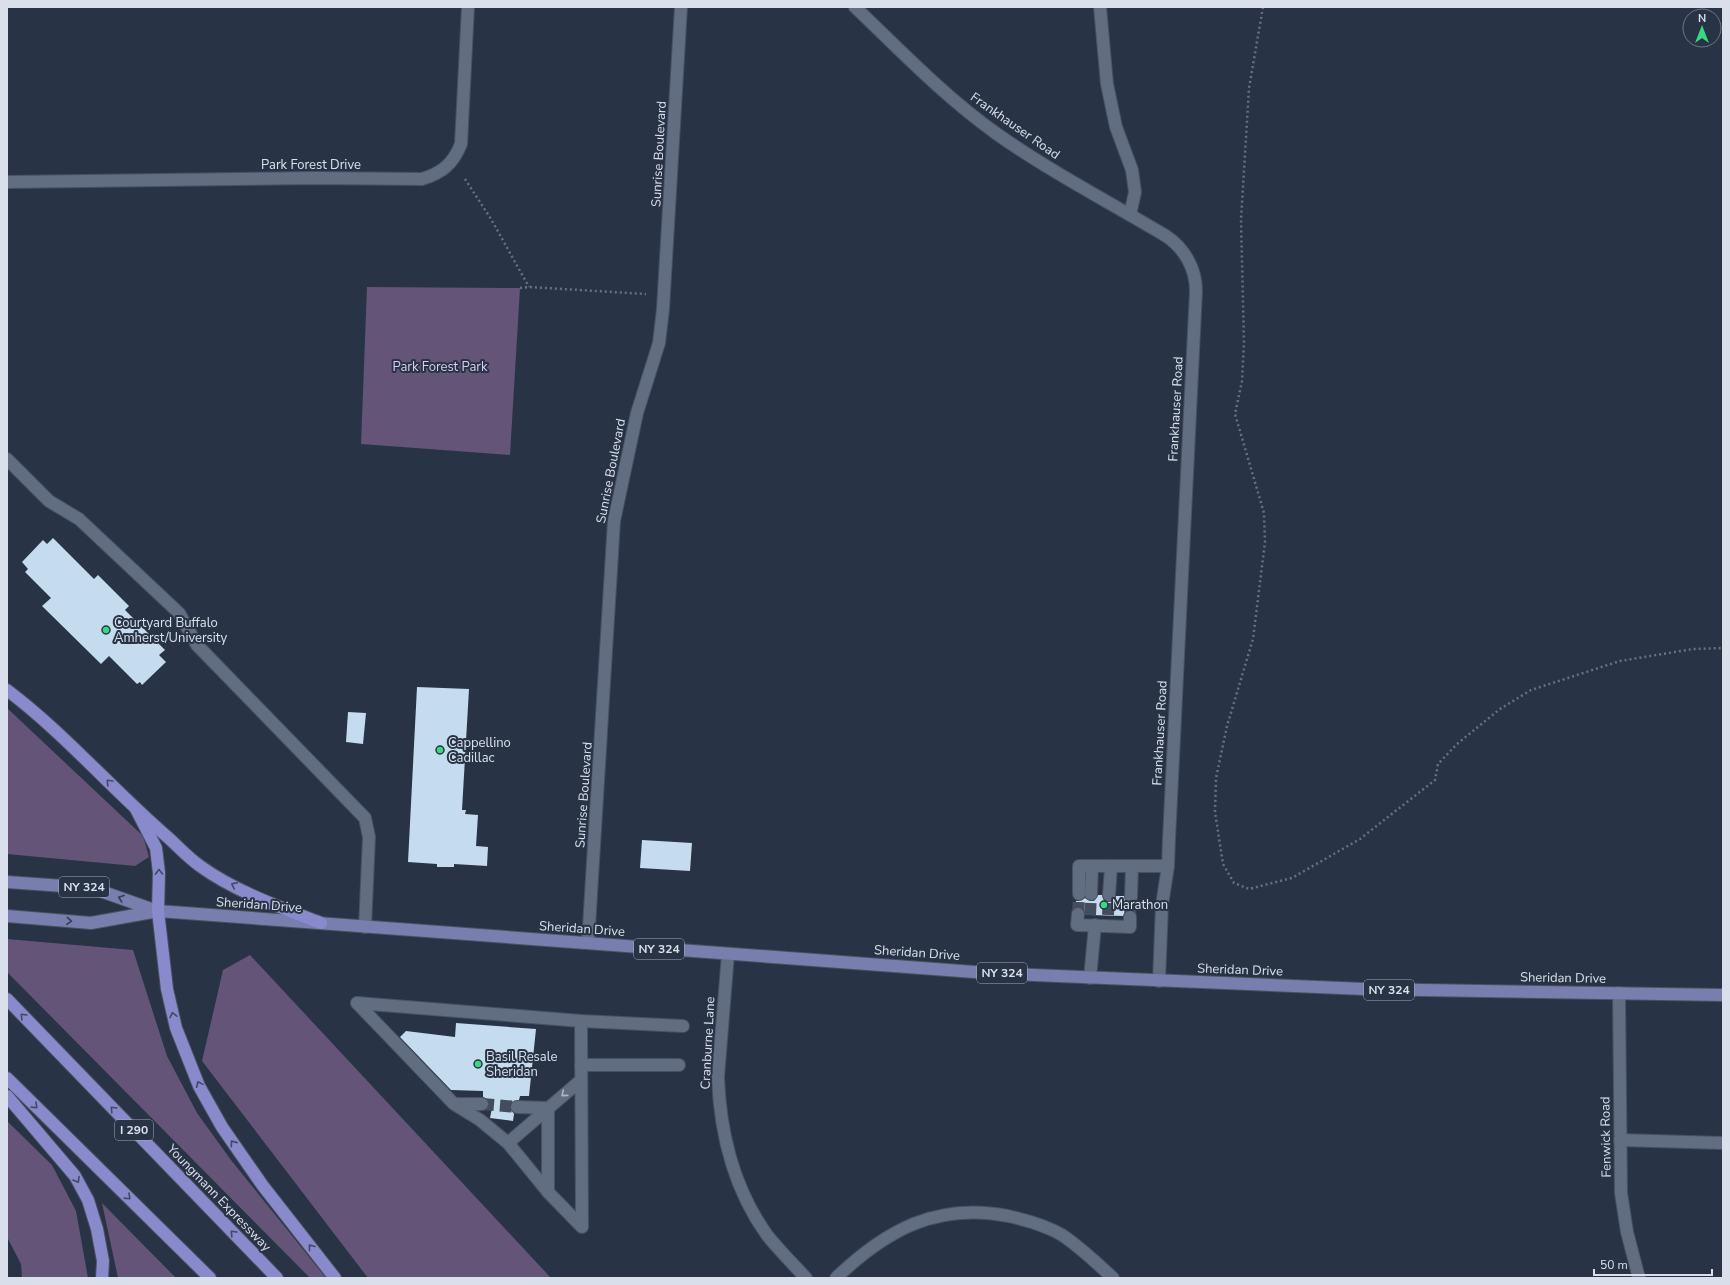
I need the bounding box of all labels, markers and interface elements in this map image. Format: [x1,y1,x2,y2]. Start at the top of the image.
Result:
north arrow [1682,8,1722,48]
text: N [1698,11,1706,26]
street label: Frankhauser Road [967,88,1063,164]
street label: Sunrise Boulevard [647,100,671,208]
street label: Park Forest Drive [261,156,361,174]
street label: Frankhauser Road [1164,356,1188,462]
park label: Park Forest Park [393,358,488,376]
street label: Sunrise Boulevard [592,417,630,525]
place label: Courtyard Buffalo Amherst/University [114,614,227,647]
marker: Courtyard Buffalo Amherst/University [101,625,111,635]
street label: Frankhauser Road [1148,680,1172,786]
place label: Cappellino Cadillac [448,734,511,767]
street label: Sunrise Boulevard [571,741,597,849]
marker: Cappellino Cadillac [435,745,445,755]
one-way arrow [106,779,114,787]
one-way arrow [154,869,163,875]
road number: NY 324 [59,877,109,897]
one-way arrow [231,882,238,890]
street label: Sheridan Drive [215,893,303,917]
one-way arrow [118,894,125,903]
place label: Marathon [1112,896,1168,914]
marker: Marathon [1099,900,1109,910]
one-way arrow [66,917,72,926]
street label: Sheridan Drive [538,917,626,941]
road number: NY 324 [634,939,684,959]
street label: Sheridan Drive [873,941,961,965]
street label: Sheridan Drive [1197,960,1283,980]
road number: NY 324 [977,963,1027,983]
street label: Sheridan Drive [1520,968,1606,988]
road number: NY 324 [1364,980,1414,1000]
street label: Cranburne Lane [697,996,719,1090]
one-way arrow [170,1012,178,1018]
one-way arrow [20,1013,28,1021]
place label: Basil Resale Sheridan [486,1048,558,1081]
marker: Basil Resale Sheridan [473,1059,483,1069]
one-way arrow [196,1081,204,1088]
one-way arrow [562,1090,569,1097]
street label: Fenwick Road [1596,1096,1616,1178]
one-way arrow [30,1101,38,1108]
one-way arrow [111,1106,118,1114]
road number: I 290 [115,1120,153,1140]
street label: Youngmann Expressway [162,1140,275,1256]
one-way arrow [230,1140,238,1147]
one-way arrow [73,1176,80,1183]
one-way arrow [123,1192,131,1200]
one-way arrow [230,1230,238,1238]
one-way arrow [308,1245,315,1252]
scale bar [1594,1251,1712,1277]
text: 50 m [1600,1257,1628,1273]

